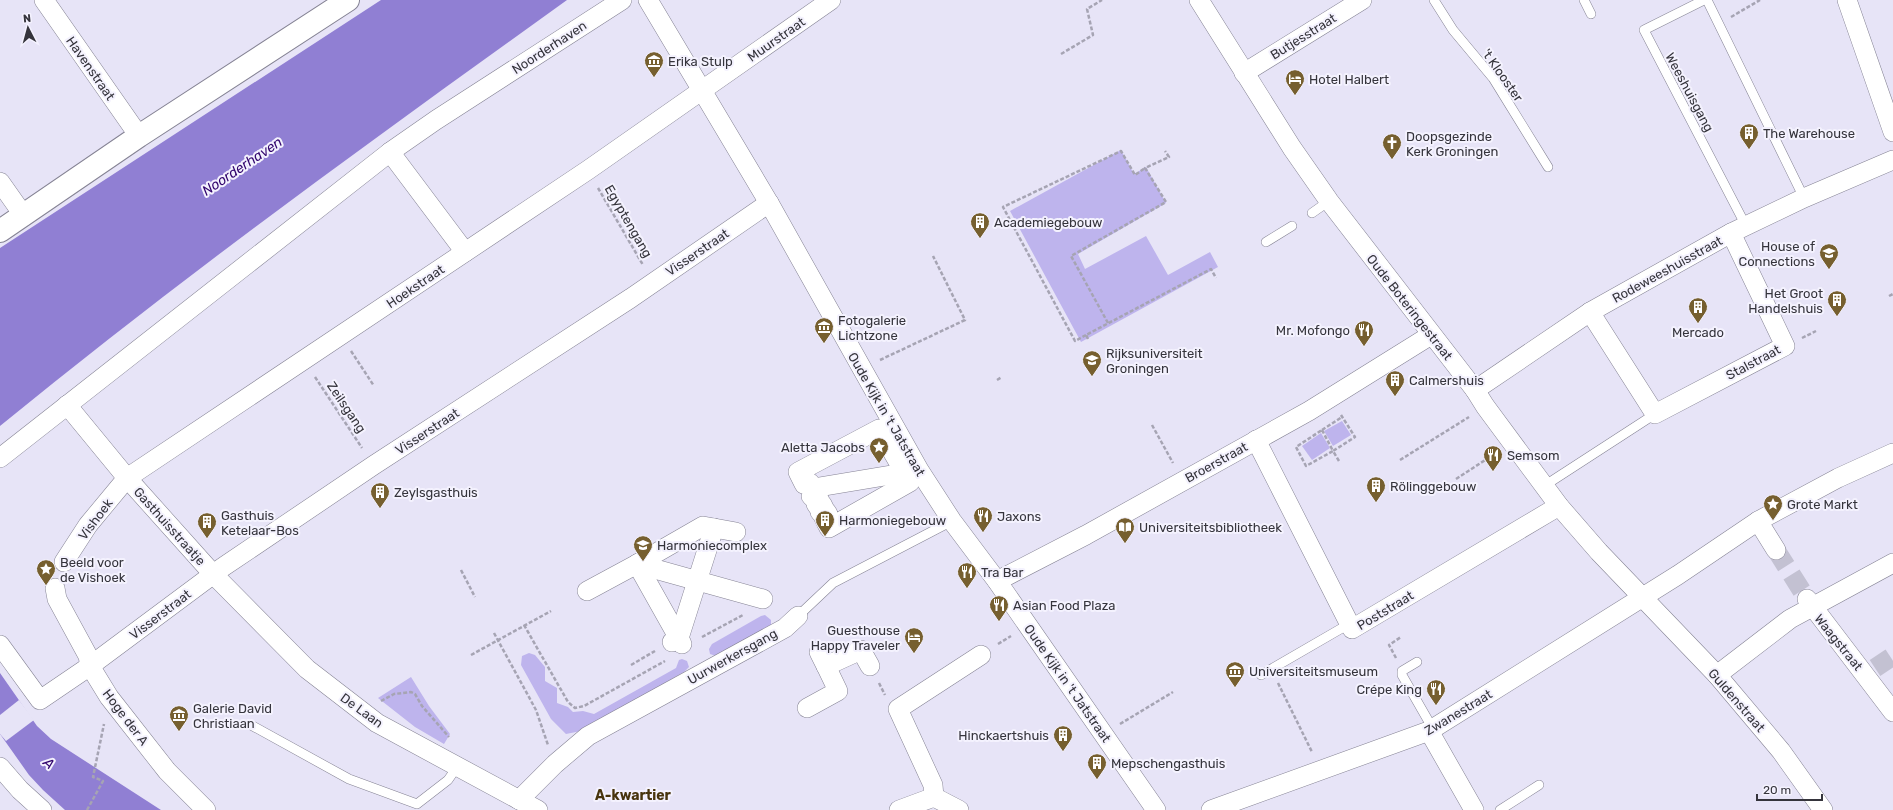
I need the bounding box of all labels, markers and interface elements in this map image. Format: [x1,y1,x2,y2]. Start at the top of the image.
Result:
north arrow [8,8,48,48]
street label: Butjesstraat [1268,10,1339,63]
text: N [22,12,32,25]
street label: Muurstraat [745,14,808,65]
street label: Noorderhaven [509,18,589,77]
street label: Havenstraat [63,34,118,103]
street label: 't Klooster [1479,46,1526,105]
museum icon: Erika Stulp [643,50,665,78]
street label: Weeshuisgang [1662,50,1717,135]
place label: Erika Stulp [668,54,733,69]
hotel icon: Hotel Halbert [1284,68,1306,96]
place label: Hotel Halbert [1309,72,1389,87]
building icon: The Warehouse [1738,122,1760,150]
place label: The Warehouse [1763,126,1855,141]
place label: Doopsgezinde Kerk Groningen [1406,129,1498,160]
church icon: Doopsgezinde Kerk Groningen [1381,132,1403,160]
water label: Noorderhaven [199,133,286,199]
street label: Egyptengang [601,182,655,261]
building icon: Academiegebouw [969,211,991,239]
place label: Academiegebouw [994,215,1102,231]
street label: Visserstraat [663,226,732,279]
street label: Rodeweeshuisstraat [1610,233,1725,306]
place label: House of Connections [1738,239,1815,269]
school or university icon: House of Connections [1818,242,1840,270]
street label: Oude Boteringestraat [1363,251,1456,364]
street label: Hoekstraat [384,262,447,311]
place label: Het Groot Handelshuis [1748,286,1823,316]
building icon: Het Groot Handelshuis [1826,289,1848,317]
building icon: Mercado [1687,296,1709,324]
place label: Fotogalerie Lichtzone [838,313,906,343]
museum icon: Fotogalerie Lichtzone [813,316,835,344]
restaurant icon: Mr. Mofongo [1353,319,1375,347]
place label: Mr. Mofongo [1276,323,1350,339]
place label: Mercado [1672,325,1724,340]
street label: Stalstraat [1723,342,1783,383]
place label: Rijksuniversiteit Groningen [1106,346,1203,377]
school or university icon: Rijksuniversiteit Groningen [1081,349,1103,377]
street label: Oude Kijk in 't Jatstraat [845,350,928,479]
building icon: Calmershuis [1384,369,1406,397]
place label: Calmershuis [1409,373,1484,388]
street label: Zeilsgang [323,379,369,436]
street label: Visserstraat [393,405,462,458]
place icon: Aletta Jacobs [868,436,890,464]
street label: Broerstraat [1182,439,1250,486]
place label: Aletta Jacobs [781,440,865,455]
restaurant icon: Semsom [1482,444,1504,472]
place label: Semsom [1507,448,1560,463]
building icon: Rölinggebouw [1365,475,1387,503]
place label: Rölinggebouw [1390,479,1476,495]
building icon: Zeylsgasthuis [369,481,391,509]
street label: Gasthuisstraatje [131,484,209,568]
place label: Zeylsgasthuis [394,485,478,501]
place icon: Grote Markt [1762,493,1784,521]
street label: Vishoek [75,496,116,543]
place label: Grote Markt [1787,497,1858,512]
restaurant icon: Jaxons [972,505,994,533]
place label: Gasthuis Ketelaar-Bos [221,508,299,538]
building icon: Harmoniegebouw [814,509,836,537]
place label: Jaxons [997,509,1042,524]
building icon: Gasthuis Ketelaar-Bos [196,511,218,539]
place label: Harmoniegebouw [839,513,946,529]
library icon: Universiteitsbibliotheek [1114,516,1136,544]
place label: Universiteitsbibliotheek [1139,520,1282,535]
school or university icon: Harmoniecomplex [632,534,654,562]
place label: Harmoniecomplex [657,538,767,553]
place label: Beeld voor de Vishoek [60,555,126,585]
place icon: Beeld voor de Vishoek [35,558,57,586]
restaurant icon: Tra Bar [956,561,978,589]
place label: Tra Bar [981,565,1024,580]
street label: Visserstraat [127,586,194,642]
street label: Poststraat [1354,588,1416,633]
restaurant icon: Asian Food Plaza [988,594,1010,622]
place label: Asian Food Plaza [1013,598,1116,613]
street label: Waagstraat [1811,611,1866,674]
street label: Oude Kijk in 't Jatstraat [1021,621,1114,745]
place label: Guesthouse Happy Traveler [811,623,900,653]
street label: Uurwerkersgang [685,626,780,688]
hotel icon: Guesthouse Happy Traveler [903,626,925,654]
museum icon: Universiteitsmuseum [1224,660,1246,688]
place label: Universiteitsmuseum [1249,664,1378,679]
street label: Guldenstraat [1705,666,1768,735]
restaurant icon: Crépe King [1425,678,1447,706]
place label: Crépe King [1356,682,1422,698]
street label: Hoge der A [99,686,152,749]
street label: Zwanestraat [1422,686,1495,738]
street label: De Laan [337,690,386,731]
place label: Galerie David Christiaan [193,701,272,731]
museum icon: Galerie David Christiaan [168,704,190,732]
building icon: Hinckaertshuis [1052,724,1074,752]
place label: Hinckaertshuis [958,728,1049,743]
building icon: Mepschengasthuis [1086,752,1108,780]
water label: A [39,753,58,773]
place label: Mepschengasthuis [1111,756,1226,772]
scale bar [1757,776,1822,802]
text: 20 m [1763,783,1791,797]
district label: A-kwartier [595,787,672,804]

